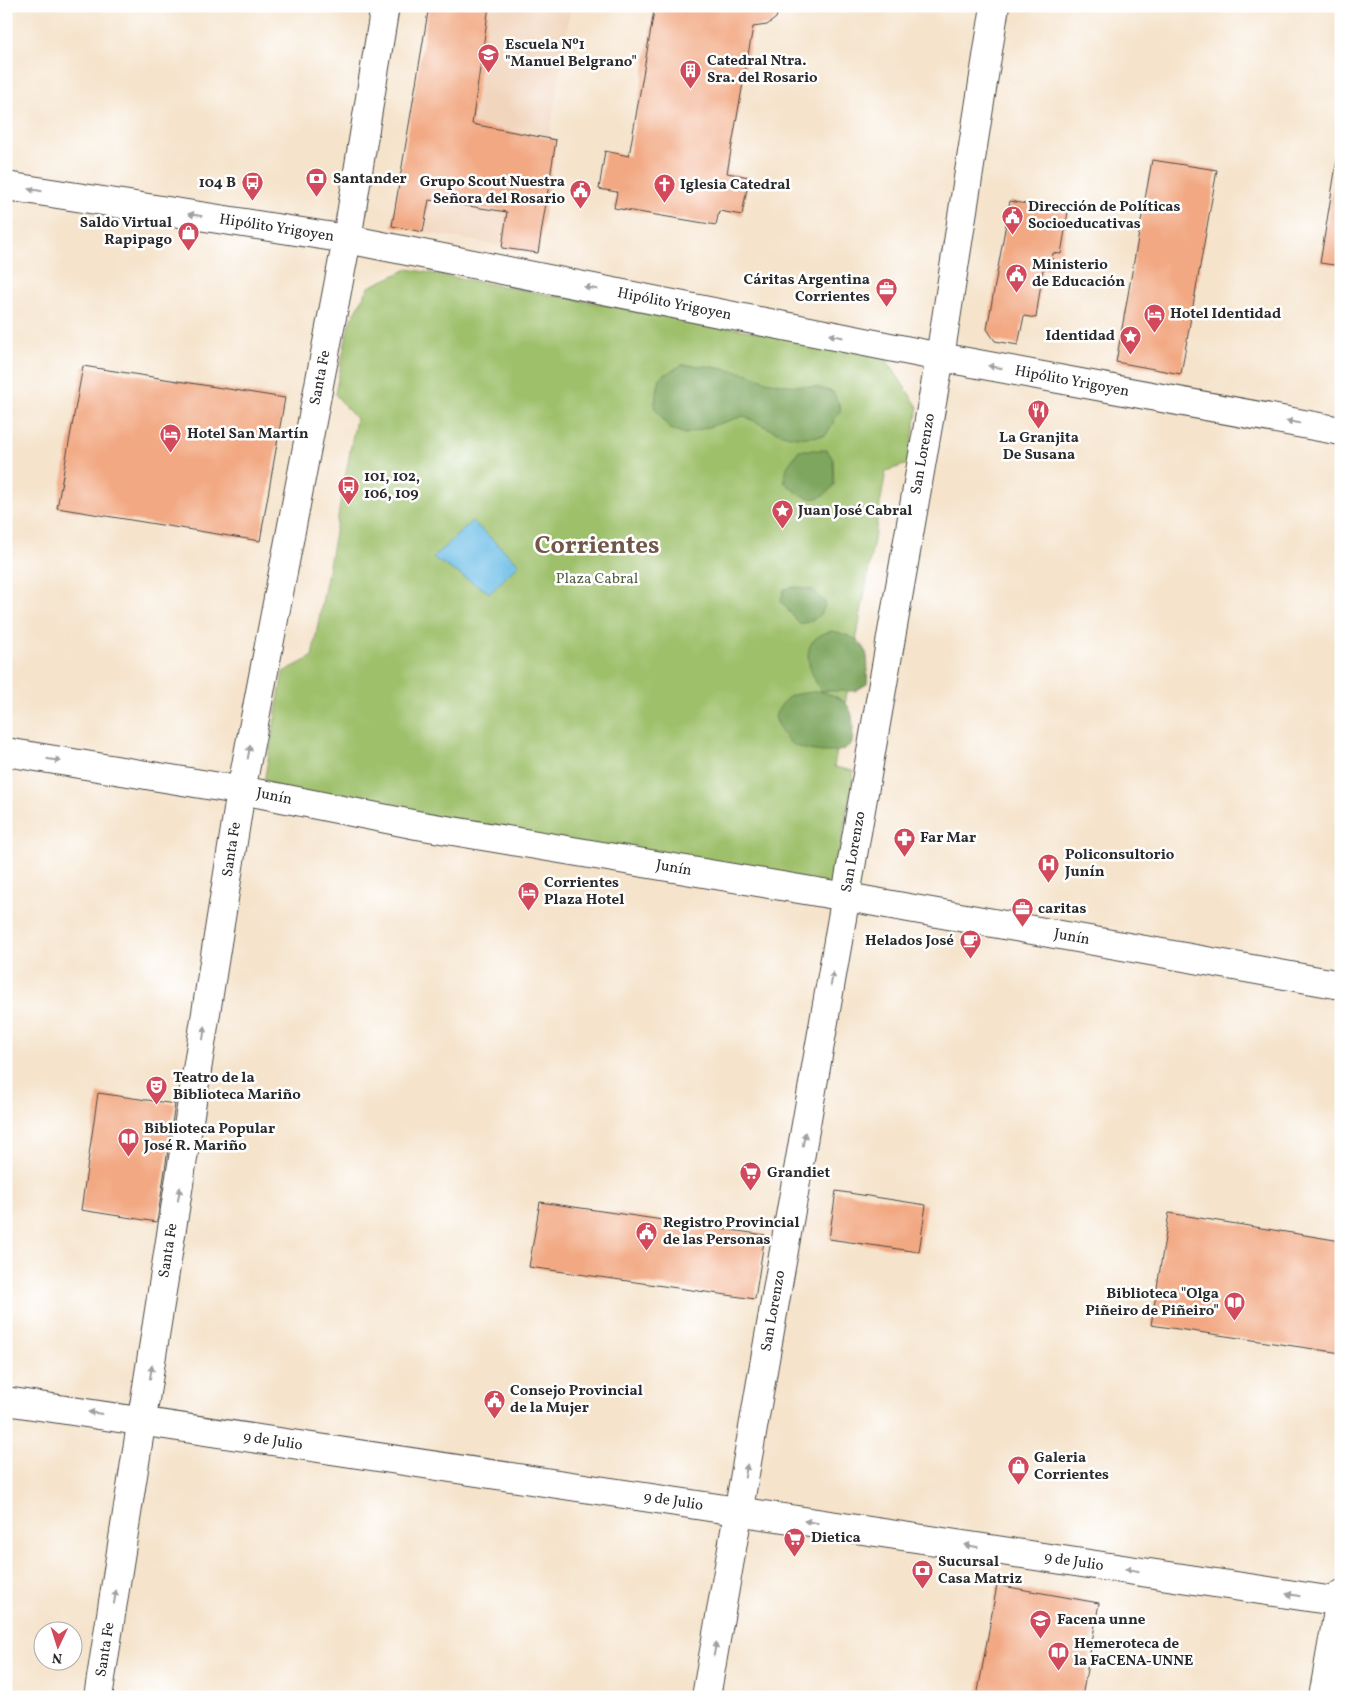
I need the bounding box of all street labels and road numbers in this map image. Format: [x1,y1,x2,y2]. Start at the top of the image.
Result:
street label: Hipólito Yrigoyen [218,209,336,247]
street label: Hipólito Yrigoyen [616,283,733,326]
street label: Santa Fe [305,349,336,407]
street label: Hipólito Yrigoyen [1013,361,1131,402]
street label: San Lorenzo [906,412,940,496]
street label: Junín [255,783,294,810]
street label: San Lorenzo [836,810,871,894]
street label: Santa Fe [217,821,246,878]
street label: Junín [655,855,693,881]
street label: Junín [1052,924,1092,951]
street label: Santa Fe [154,1222,183,1279]
street label: San Lorenzo [756,1269,791,1353]
street label: 9 de Julio [242,1426,304,1456]
street label: 9 de Julio [642,1487,705,1516]
street label: 9 de Julio [1043,1547,1105,1577]
street label: Santa Fe [91,1621,120,1679]

